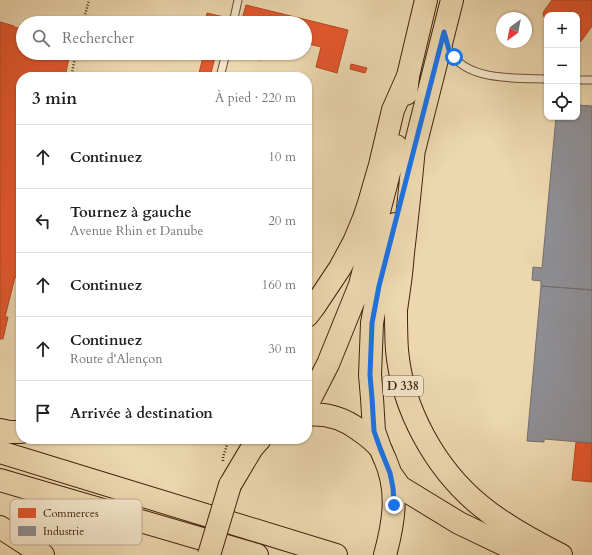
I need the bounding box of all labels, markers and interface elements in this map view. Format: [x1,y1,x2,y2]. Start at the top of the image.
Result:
north arrow [496,12,532,48]
map controls [544,12,580,120]
button: + [544,12,580,48]
search box [16,16,312,60]
icon: search [30,27,52,49]
text: Rechercher [62,28,134,48]
route start [445,48,463,66]
button: − [544,48,580,84]
button: locate [544,84,580,120]
text: 3 min [32,87,77,110]
text: À pied · 220 m [215,89,296,107]
icon: ahead [32,146,54,168]
text: Continuez [70,147,142,167]
text: 10 m [268,148,296,166]
text: Tournez à gauche [70,202,192,222]
icon: left [32,210,54,232]
text: 20 m [268,212,296,230]
text: Avenue Rhin et Danube [70,222,203,240]
icon: ahead [32,274,54,296]
text: Continuez [70,275,142,295]
text: 160 m [262,276,296,294]
text: Continuez [70,330,142,350]
icon: ahead [32,338,54,360]
text: 30 m [268,340,296,358]
text: Route d'Alençon [70,350,163,368]
road number: D 338 [383,376,423,396]
icon: arrive [32,402,54,424]
text: Arrivée à destination [70,403,213,423]
route end [385,496,403,514]
legend [10,499,142,545]
text: Commerces [43,506,99,521]
text: Industrie [43,524,84,539]

